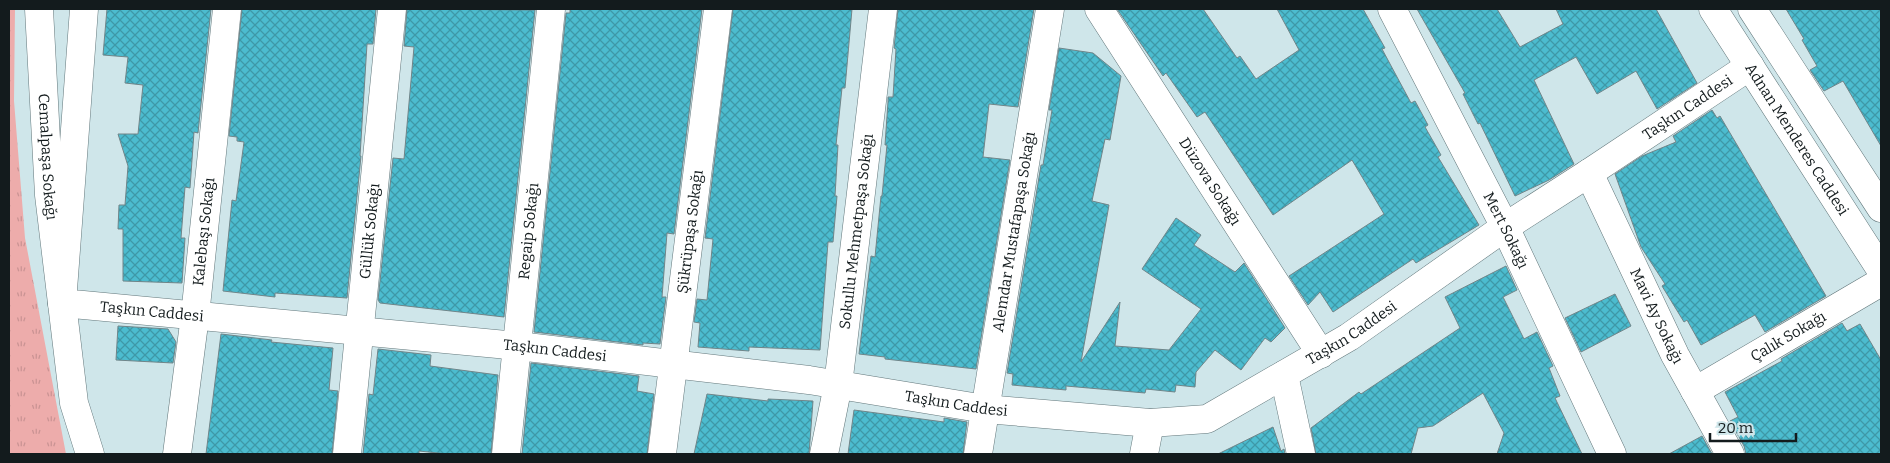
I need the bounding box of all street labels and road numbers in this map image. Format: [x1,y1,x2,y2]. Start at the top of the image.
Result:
street label: Adnan Menderes Caddesi [1741,60,1853,219]
street label: Taşkın Caddesi [1639,71,1736,144]
street label: Cemalpaşa Sokağı [35,93,61,221]
street label: Alemdar Mustafapaşa Sokağı [989,130,1039,333]
street label: Sokullu Mehmetpaşa Sokağı [836,132,877,330]
street label: Düzova Sokağı [1175,134,1245,229]
street label: Şükrüpaşa Sokağı [673,168,707,295]
street label: Kalebaşı Sokağı [189,176,218,287]
street label: Regaip Sokağı [515,181,542,280]
street label: Güllük Sokağı [356,182,383,280]
street label: Mert Sokağı [1480,189,1533,272]
street label: Mavi Ay Sokağı [1626,265,1687,367]
street label: Taşkın Caddesi [1303,297,1400,369]
street label: Taşkın Caddesi [99,298,205,325]
street label: Çalık Sokağı [1747,307,1830,365]
street label: Taşkın Caddesi [502,336,608,365]
street label: Taşkın Caddesi [903,387,1009,420]

